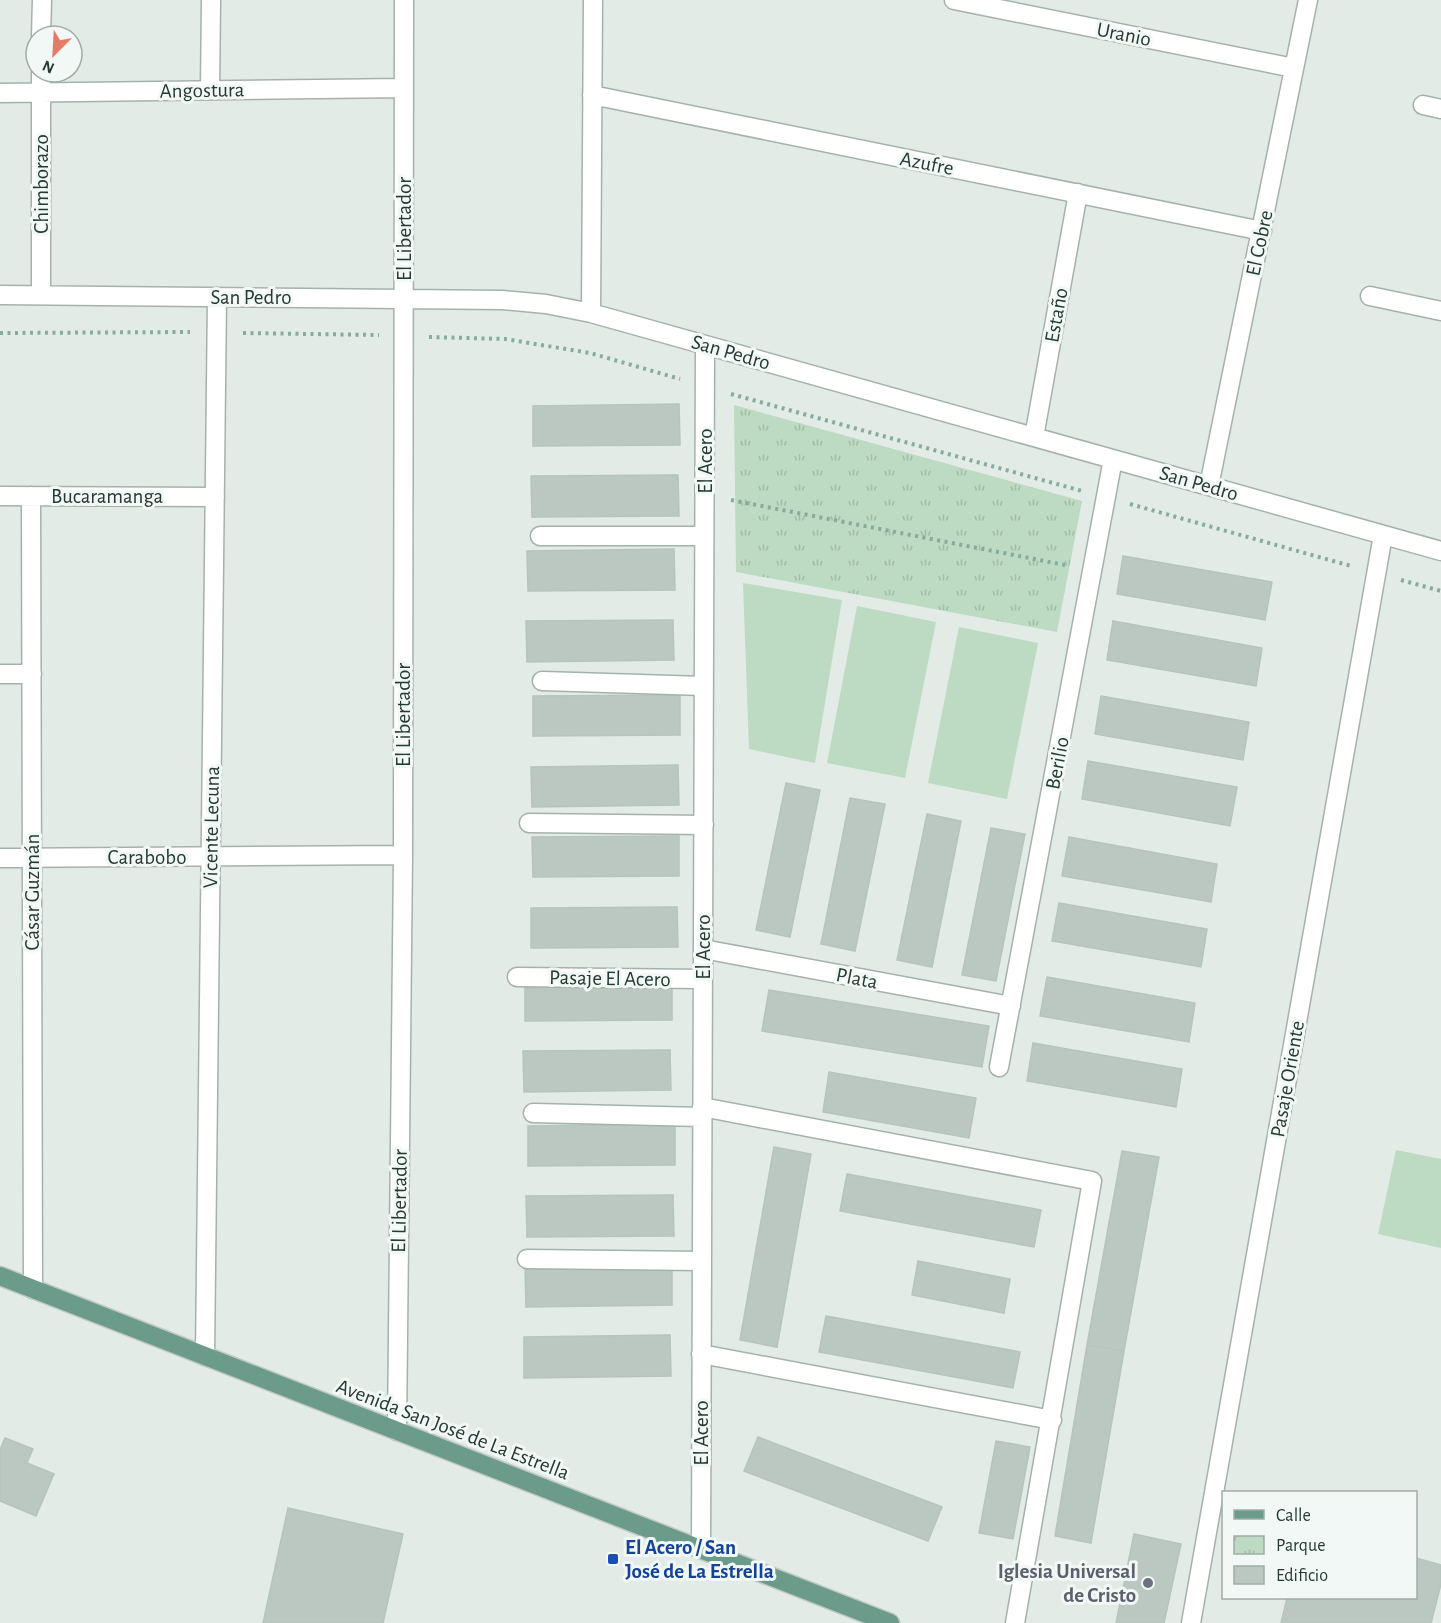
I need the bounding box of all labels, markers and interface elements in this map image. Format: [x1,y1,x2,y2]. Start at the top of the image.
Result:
street label: Uranio [1095,19,1153,50]
north arrow [24,24,84,84]
text: N [40,57,57,76]
street label: Angostura [160,79,245,102]
street label: Chimborazo [31,134,52,234]
street label: Azufre [898,148,955,179]
street label: El Libertador [394,177,415,281]
street label: El Cobre [1242,208,1277,278]
street label: Estaño [1041,286,1072,344]
street label: San Pedro [211,287,291,308]
street label: San Pedro [689,331,773,374]
street label: El Acero [695,428,716,494]
street label: San Pedro [1157,462,1241,505]
street label: Bucaramanga [51,486,163,507]
street label: El Libertador [393,663,414,767]
street label: Berilio [1042,735,1073,791]
street label: Vicente Lecuna [200,765,223,888]
street label: Cásar Guzmán [22,834,43,950]
street label: Carabobo [108,847,186,868]
street label: El Acero [693,914,714,980]
street label: Plata [834,964,880,993]
street label: Pasaje El Acero [549,967,671,990]
street label: Pasaje Oriente [1267,1019,1308,1139]
street label: El Libertador [388,1149,411,1253]
street label: Avenida San José de La Estrella [333,1375,572,1484]
street label: El Acero [691,1400,712,1466]
legend [1222,1491,1417,1599]
text: Calle [1276,1507,1311,1525]
place label: El Acero / San José de La Estrella [625,1537,774,1582]
text: Parque [1276,1537,1325,1555]
marker: El Acero / San José de La Estrella [606,1552,620,1566]
place label: Iglesia Universal de Cristo [998,1561,1136,1606]
text: Edificio [1276,1567,1328,1585]
marker: Iglesia Universal de Cristo [1141,1576,1155,1590]

